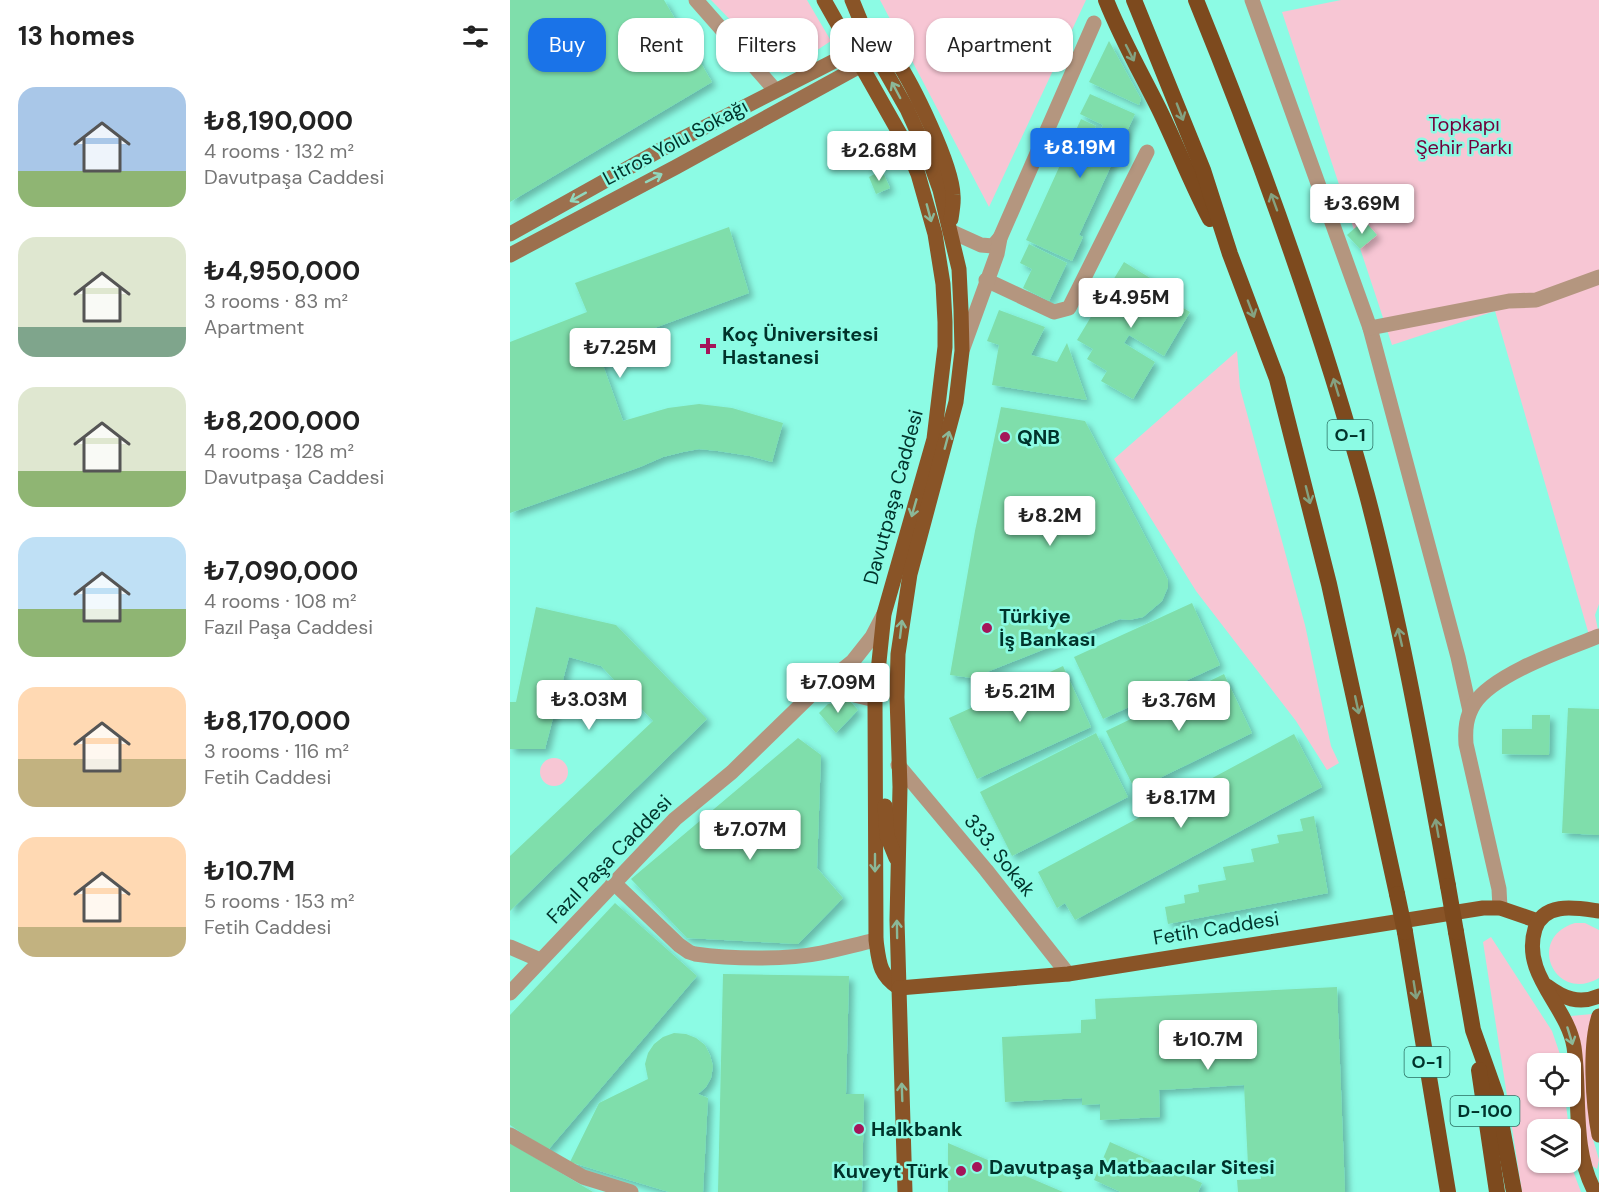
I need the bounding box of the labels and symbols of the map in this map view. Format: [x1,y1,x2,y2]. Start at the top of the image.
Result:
one-way arrow [1125,44,1136,62]
one-way arrow [890,82,902,99]
street label: Litros Yolu Sokağı [598,93,752,191]
one-way arrow [1175,103,1186,121]
park label: Topkapı Şehir Parkı [1416,111,1512,160]
pin: ₺8.19M [1031,128,1129,179]
pin: ₺2.68M [830,131,928,182]
one-way arrow [645,172,663,183]
pin: ₺3.69M [1313,184,1411,235]
one-way arrow [570,191,587,203]
one-way arrow [1268,193,1279,212]
one-way arrow [924,203,935,222]
pin: ₺4.95M [1082,278,1180,329]
one-way arrow [1246,299,1257,317]
place label: Koç Üniversitesi Hastanesi [722,321,879,370]
pin: ₺7.25M [571,328,669,379]
marker: Koç Üniversitesi Hastanesi [699,337,717,355]
one-way arrow [1329,378,1340,397]
street label: Davutpaşa Caddesi [857,407,929,587]
road number: O-1 [1328,420,1372,450]
place label: QNB [1017,424,1060,450]
marker: QNB [998,430,1012,444]
one-way arrow [942,431,953,450]
one-way arrow [1302,485,1314,504]
pin: ₺8.2M [1008,496,1092,547]
one-way arrow [908,498,920,517]
place label: Türkiye İş Bankası [999,603,1095,652]
one-way arrow [896,620,907,640]
marker: Türkiye İş Bankası [980,621,994,635]
one-way arrow [1394,628,1406,647]
pin: ₺7.09M [789,663,887,714]
pin: ₺5.21M [971,672,1069,723]
pin: ₺3.03M [540,680,638,731]
pin: ₺3.76M [1130,681,1228,732]
one-way arrow [1352,695,1363,714]
pin: ₺8.17M [1132,778,1230,829]
street label: Fazıl Paşa Caddesi [541,789,677,929]
street label: 333. Sokak [959,808,1041,902]
pin: ₺7.07M [701,810,799,861]
one-way arrow [1432,819,1443,839]
one-way arrow [869,853,881,873]
street label: Fetih Caddesi [1151,905,1281,951]
one-way arrow [892,920,903,940]
one-way arrow [1410,980,1421,999]
pin: ₺10.7M [1159,1020,1257,1071]
one-way arrow [1566,1026,1577,1045]
road number: O-1 [1404,1047,1450,1077]
one-way arrow [896,1082,908,1102]
road number: D-100 [1450,1096,1520,1126]
place label: Halkbank [871,1116,963,1142]
marker: Halkbank [852,1122,866,1136]
place label: Davutpaşa Matbaacılar Sitesi [989,1154,1275,1180]
place label: Kuveyt Türk [833,1158,949,1184]
marker: Davutpaşa Matbaacılar Sitesi [970,1160,984,1174]
marker: Kuveyt Türk [954,1164,968,1178]

